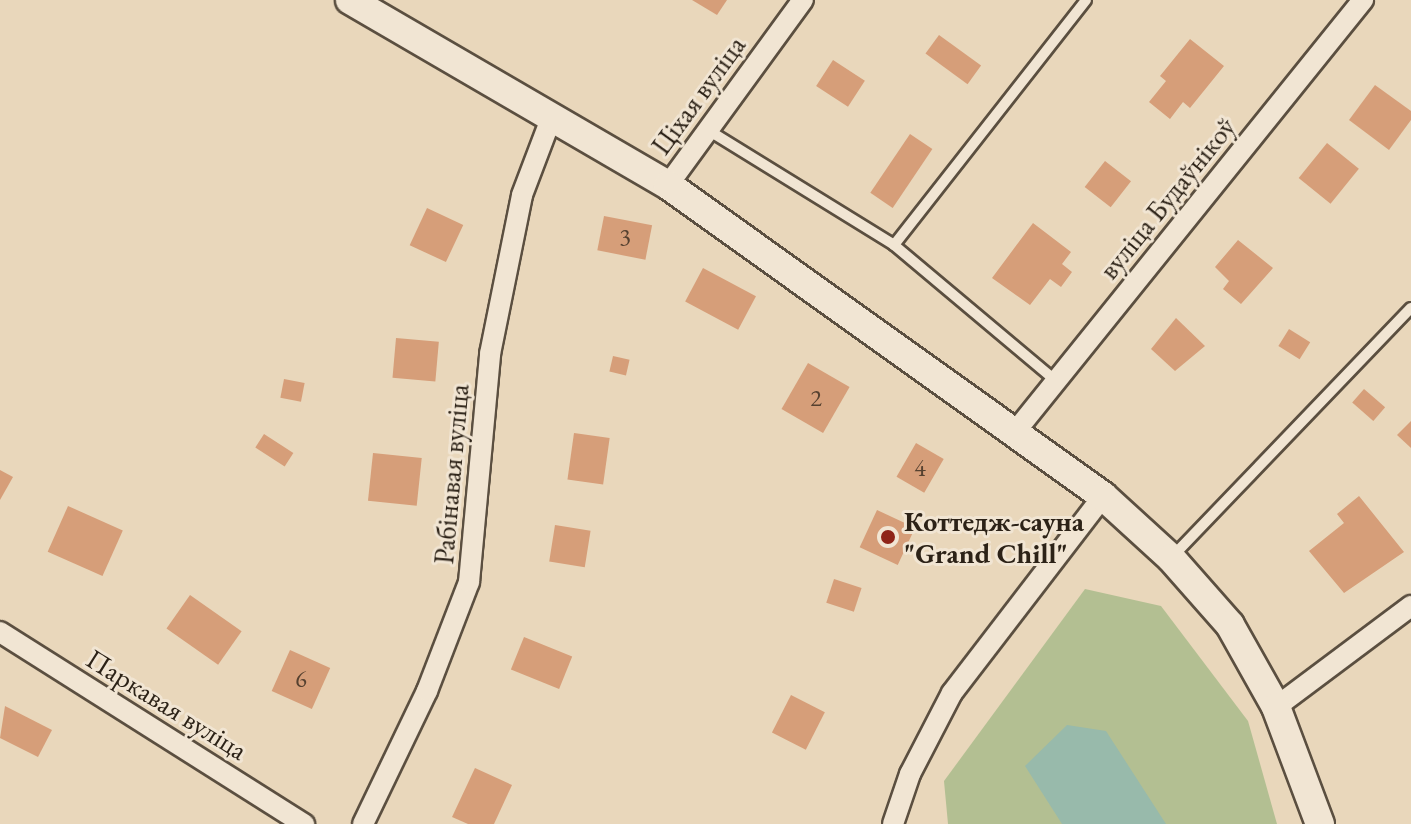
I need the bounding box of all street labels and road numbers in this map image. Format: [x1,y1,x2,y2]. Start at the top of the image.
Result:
street label: Ціхая вуліца [644,29,752,161]
street label: вуліца Будаўнікоў [1092,110,1242,286]
street label: Рабінавая вуліца [426,383,476,565]
street label: Паркавая вуліца [80,641,254,767]

